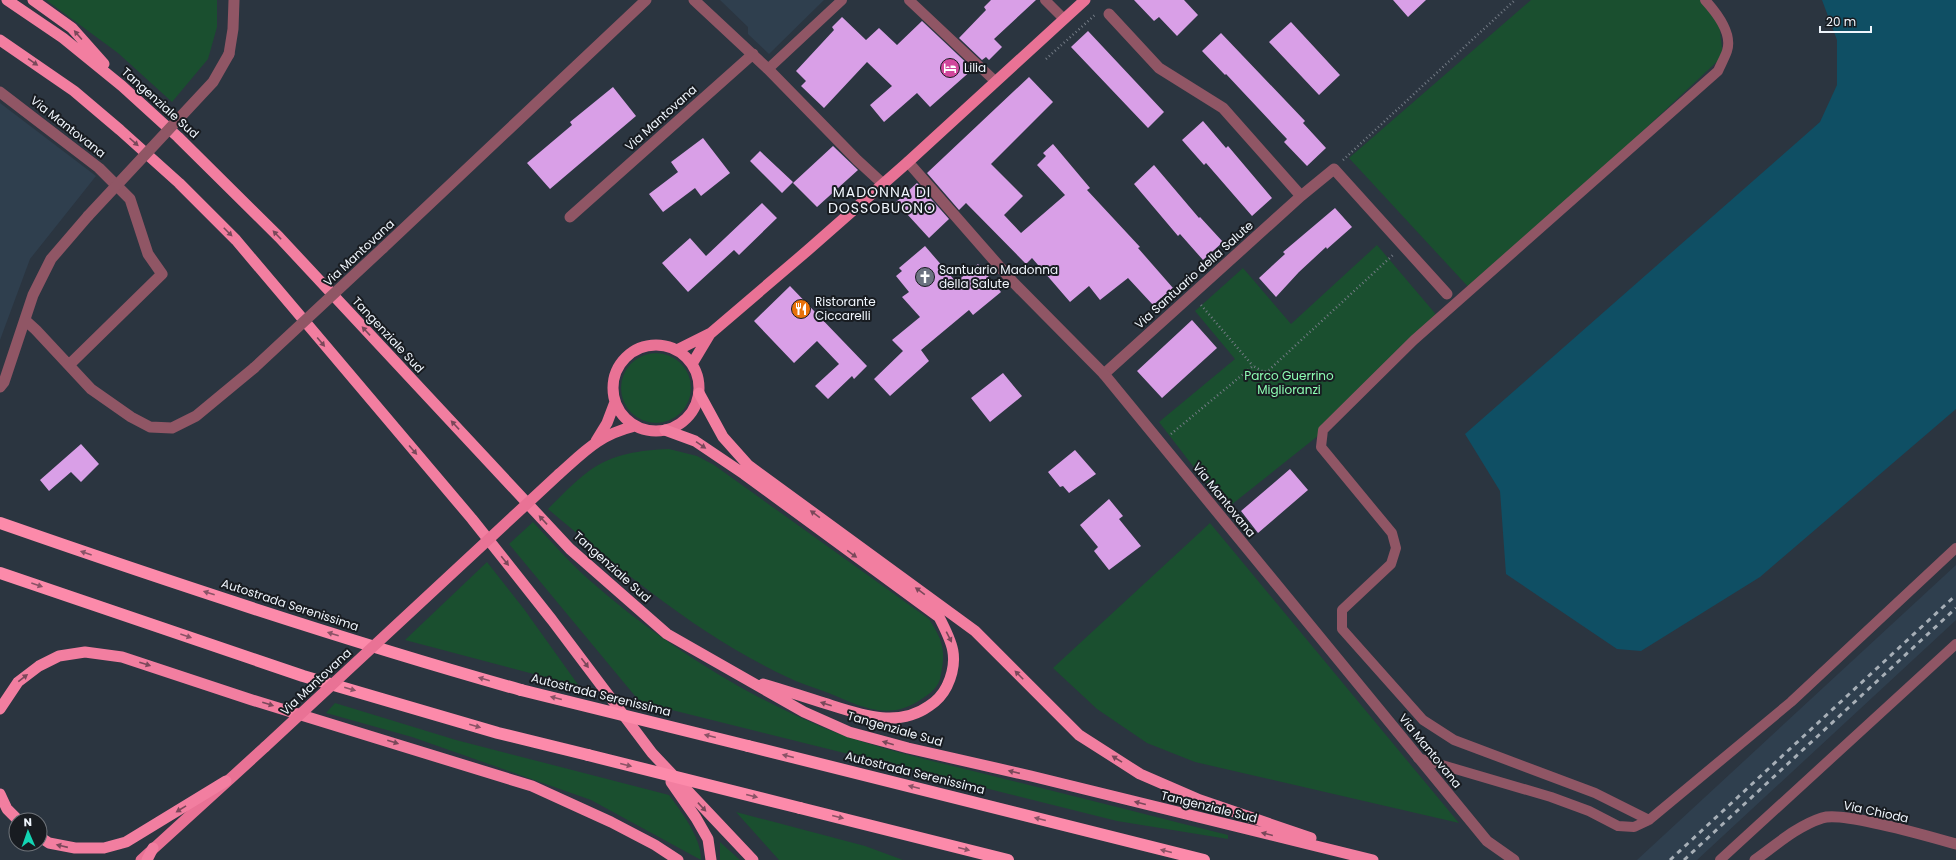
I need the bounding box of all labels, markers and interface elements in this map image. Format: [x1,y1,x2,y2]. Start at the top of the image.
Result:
scale bar [1820,8,1871,34]
text: 20 m [1826,13,1856,30]
one-way arrow [74,30,83,40]
hotel icon: Lilia [939,57,961,79]
one-way arrow [27,58,38,66]
place label: Lilia [964,59,986,76]
street label: Tangenziale Sud [118,63,203,142]
street label: Via Mantovana [621,81,700,154]
street label: Via Mantovana [27,92,109,161]
one-way arrow [129,138,140,147]
district label: MADONNA DI DOSSOBUONO [828,182,936,218]
street label: Via Mantovana [320,215,398,290]
street label: Via Santuario della Salute [1131,217,1257,332]
one-way arrow [223,227,233,237]
one-way arrow [272,230,282,240]
place label: Santuario Madonna della Salute [939,261,1058,292]
church icon: Santuario Madonna della Salute [914,266,936,288]
street label: Tangenziale Sud [349,293,428,376]
place label: Ristorante Ciccarelli [815,293,876,324]
restaurant icon: Ristorante Ciccarelli [790,298,812,320]
one-way arrow [362,326,371,335]
one-way arrow [317,337,326,347]
park label: Parco Guerrino Miglioranzi [1244,367,1334,398]
one-way arrow [450,420,459,431]
one-way arrow [696,441,706,449]
one-way arrow [408,445,417,455]
street label: Via Mantovana [1189,459,1260,540]
one-way arrow [810,510,821,518]
one-way arrow [539,515,548,526]
street label: Tangenziale Sud [570,527,655,606]
one-way arrow [79,549,91,555]
one-way arrow [847,549,858,558]
one-way arrow [500,555,509,566]
street label: Autostrada Serenissima [219,574,361,635]
one-way arrow [31,582,43,588]
one-way arrow [915,587,926,595]
one-way arrow [203,590,215,596]
one-way arrow [326,631,338,637]
one-way arrow [946,631,952,643]
one-way arrow [181,633,193,639]
street label: Via Mantovana [277,644,355,719]
one-way arrow [580,658,589,669]
one-way arrow [139,661,151,667]
street label: Autostrada Serenissima [529,669,673,720]
one-way arrow [1014,670,1024,680]
one-way arrow [17,674,28,683]
one-way arrow [478,676,490,682]
one-way arrow [344,686,356,692]
one-way arrow [550,695,563,701]
one-way arrow [262,701,274,707]
one-way arrow [820,701,832,707]
street label: Tangenziale Sud [845,707,945,750]
street label: Via Mantovana [1395,710,1466,791]
one-way arrow [469,723,481,729]
one-way arrow [704,733,716,739]
one-way arrow [387,739,399,745]
one-way arrow [881,739,894,745]
street label: Autostrada Serenissima [843,747,987,798]
one-way arrow [782,753,794,759]
one-way arrow [1112,755,1122,763]
one-way arrow [620,762,632,768]
one-way arrow [1008,769,1020,775]
one-way arrow [908,784,920,790]
street label: Tangenziale Sud [1159,786,1259,827]
one-way arrow [746,793,758,799]
street label: Via Chioda [1842,796,1910,827]
one-way arrow [1134,800,1146,806]
one-way arrow [697,802,707,812]
one-way arrow [175,805,187,812]
north arrow [8,812,48,852]
text: N [23,814,32,830]
one-way arrow [832,815,844,821]
one-way arrow [1034,816,1046,822]
one-way arrow [1260,831,1272,837]
one-way arrow [56,842,68,848]
one-way arrow [958,846,970,852]
one-way arrow [1160,847,1172,853]

